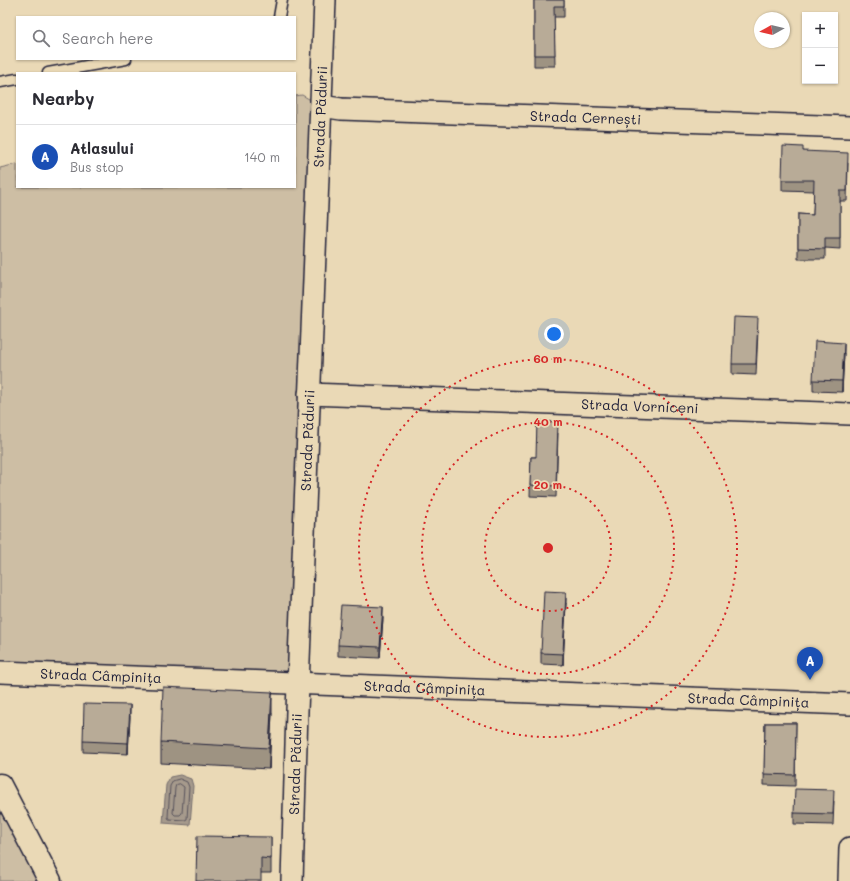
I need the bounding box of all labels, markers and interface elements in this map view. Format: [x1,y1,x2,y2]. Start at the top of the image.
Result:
north arrow [754,12,790,48]
map controls [802,12,838,84]
button: + [802,12,838,48]
search box [16,16,296,60]
icon: search [30,27,52,49]
text: Search here [62,28,153,48]
button: − [802,48,838,84]
street label: Strada Pădurii [308,65,331,168]
text: Nearby [32,87,94,109]
street label: Strada Cernești [530,106,642,129]
text: Atlasului [70,138,134,158]
text: A [40,148,50,165]
text: 140 m [244,148,280,165]
text: Bus stop [70,158,123,175]
your location [544,324,564,344]
text: 60 m [534,350,562,366]
street label: Strada Pădurii [296,389,319,491]
street label: Strada Vorniceni [581,394,699,417]
text: 40 m [533,413,563,429]
text: 20 m [534,476,562,492]
centre of rings [541,541,555,555]
pin: A [797,647,823,680]
street label: Strada Câmpinița [40,664,162,687]
street label: Strada Câmpinița [364,676,486,699]
street label: Strada Câmpinița [687,688,810,711]
street label: Strada Pădurii [284,713,306,815]

